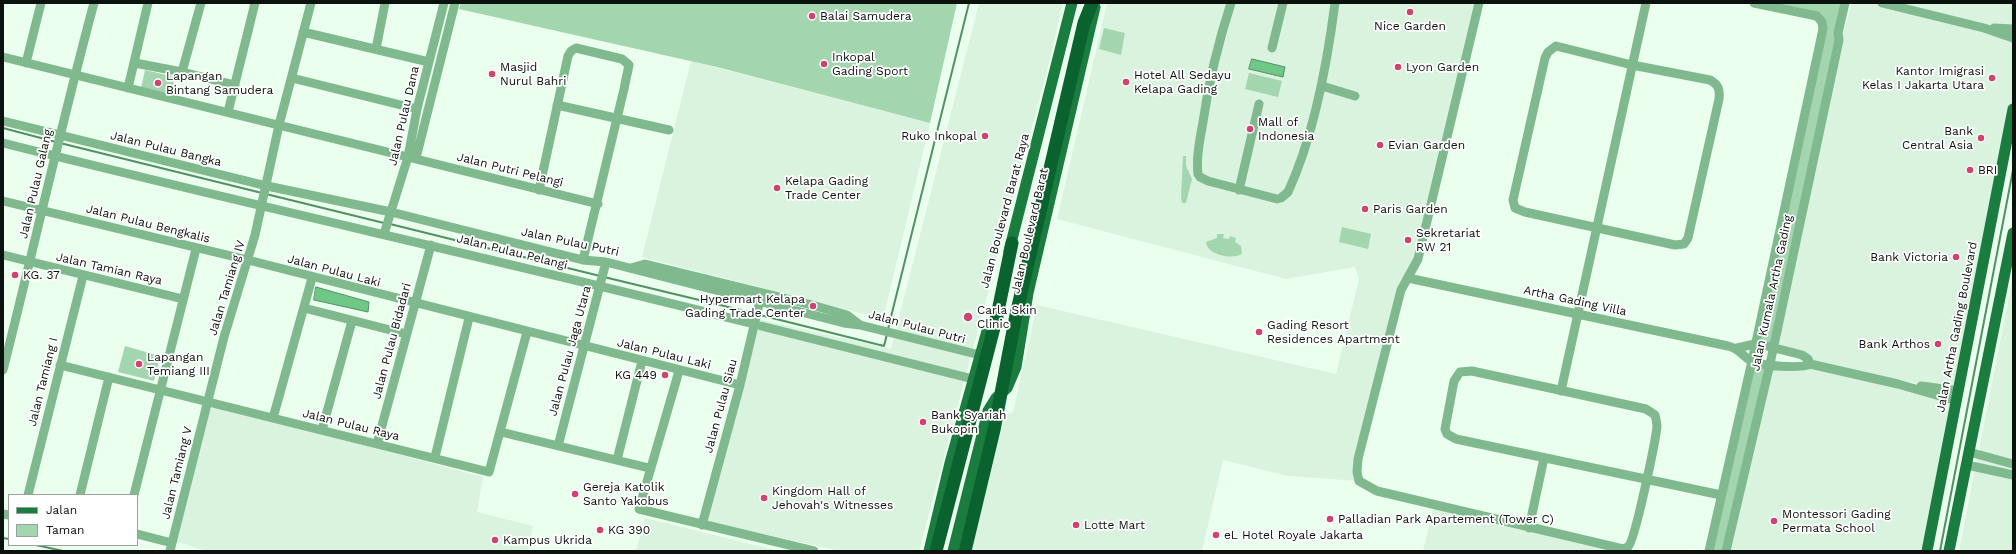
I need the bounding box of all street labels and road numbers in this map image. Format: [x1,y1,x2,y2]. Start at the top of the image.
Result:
street label: Jalan Pulau Dana [386,65,422,167]
street label: Jalan Pulau Galang [16,128,56,240]
street label: Jalan Pulau Bangka [109,128,223,170]
street label: Jalan Boulevard Barat Raya [977,132,1033,290]
street label: Jalan Putri Pelangi [455,150,565,190]
street label: Jalan Boulevard Barat [1009,167,1051,295]
street label: Jalan Pulau Bengkalis [85,202,211,246]
street label: Jalan Kumala Artha Gading [1748,214,1796,372]
street label: Jalan Pulau Putri [520,225,620,259]
street label: Jalan Pulau Pelangi [455,231,569,273]
street label: Jalan Tamiang IV [206,239,248,337]
street label: Jalan Artha Gading Boulevard [1933,241,1981,413]
street label: Jalan Tamian Raya [55,250,163,288]
street label: Jalan Pulau Laki [286,252,382,290]
street label: Jalan Pulau Bidadari [370,281,414,401]
street label: Artha Gading Villa [1522,283,1628,319]
street label: Jalan Pulau Jaga Utara [546,284,594,418]
street label: Jalan Pulau Putri [867,307,967,347]
street label: Jalan Pulau Laki [616,335,712,373]
street label: Jalan Tamiang I [25,336,61,428]
street label: Jalan Pulau Siau [701,357,741,455]
street label: Jalan Pulau Raya [301,406,401,444]
street label: Jalan Tamiang V [158,425,196,521]

